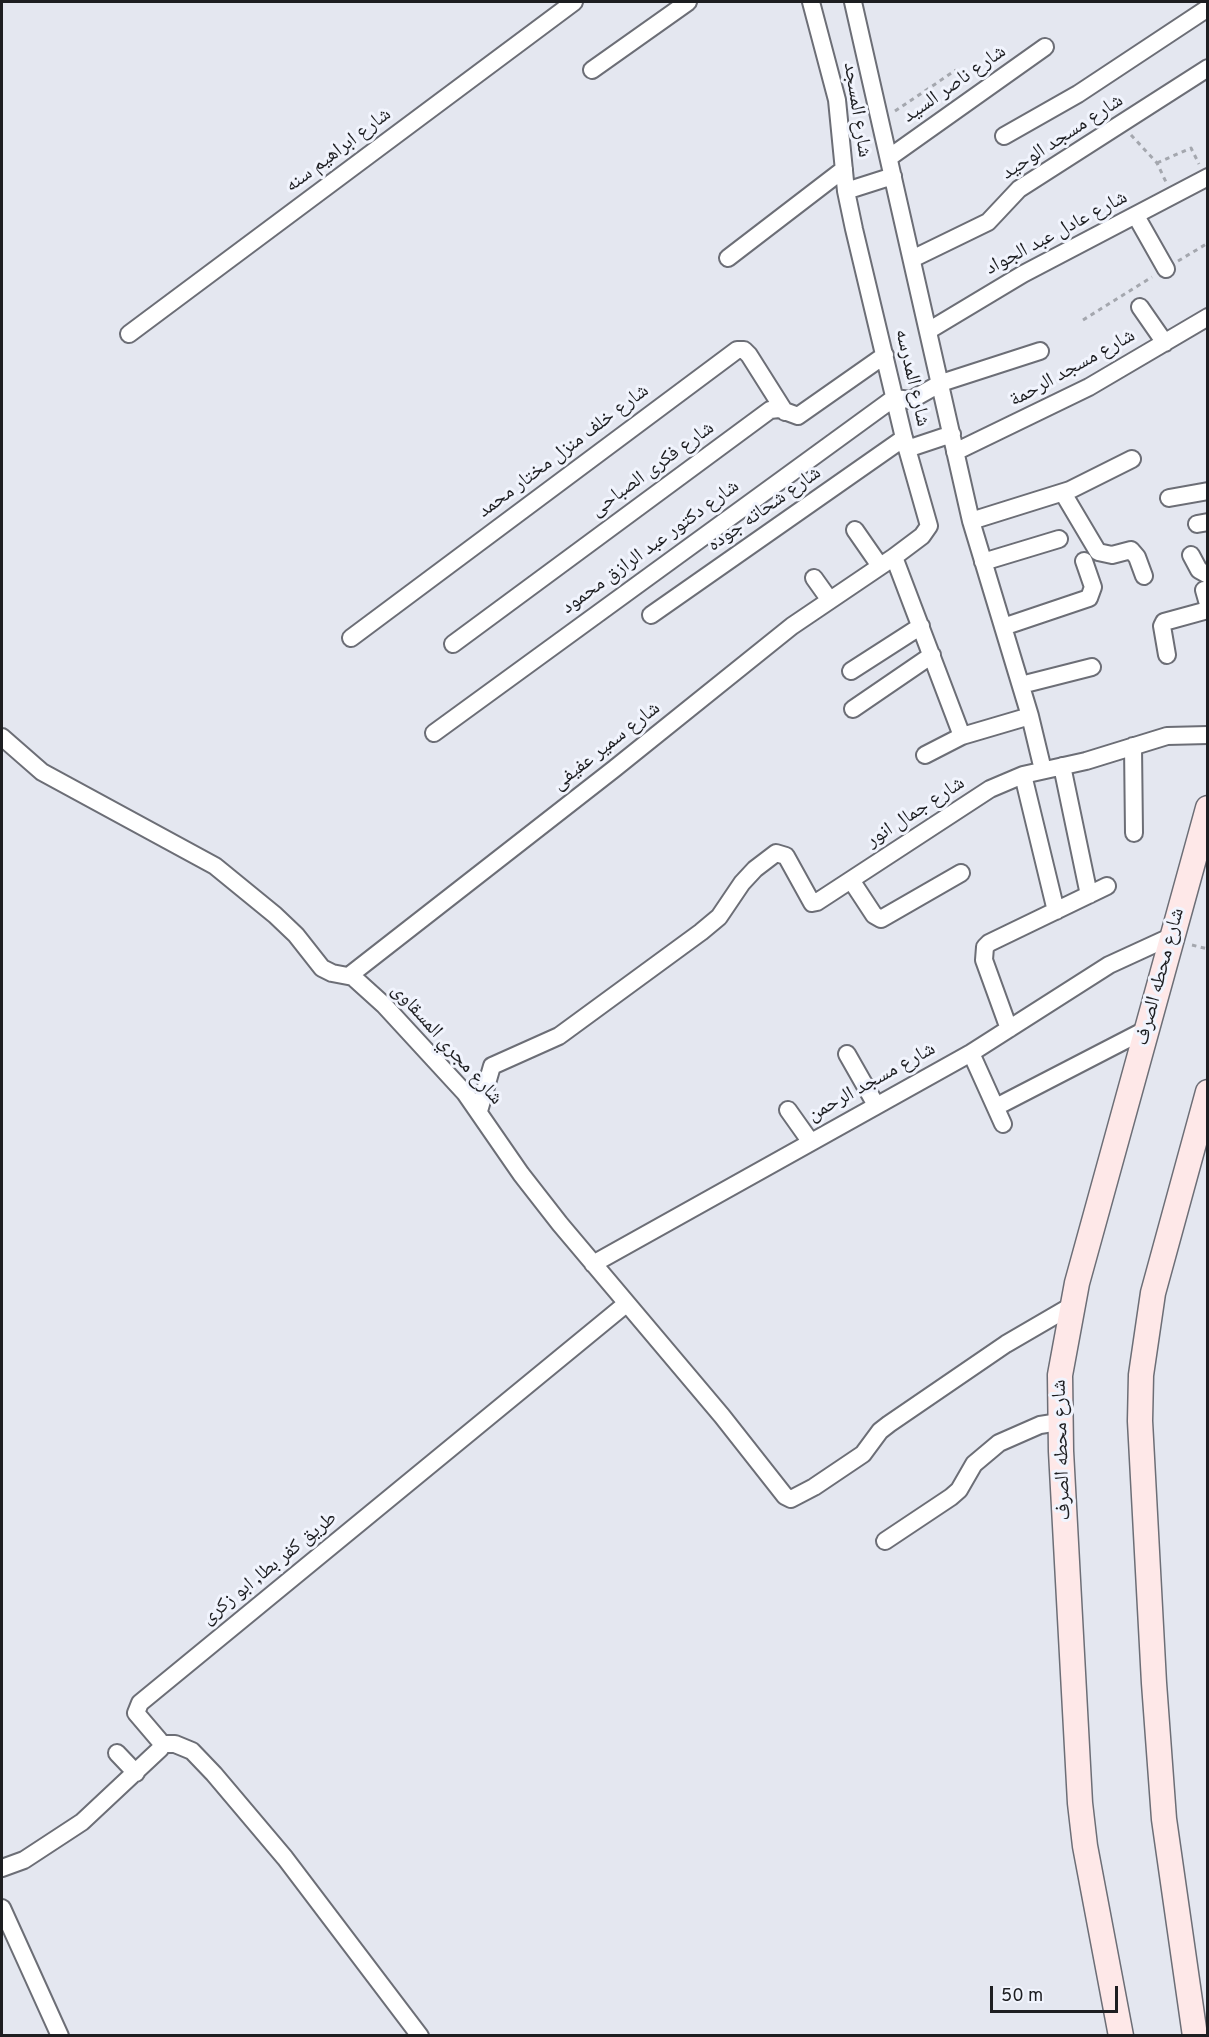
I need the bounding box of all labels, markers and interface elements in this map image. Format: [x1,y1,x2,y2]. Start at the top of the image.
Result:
street label: شارع ناصر السيد [899,41,1011,129]
street label: شارع المسجد [837,61,875,159]
street label: شارع مسجد الوحيد [998,90,1128,186]
street label: شارع ابراهيم سنه [281,103,397,199]
street label: شارع عادل عبد الجواد [982,186,1132,282]
street label: شارع مسجد الرحمة [1006,325,1140,413]
street label: شارع المدرسه [888,327,934,429]
street label: شارع خلف منزل مختار محمد [474,380,654,524]
street label: شارع فكرى الصباحى [586,417,720,523]
street label: شارع شحاته جوده [703,462,827,558]
street label: شارع دكتور عبد الرازق محمود [557,475,745,621]
street label: شارع سمير عفيفى [548,697,666,797]
street label: شارع جمال انور [862,772,970,854]
street label: شارع محطه الصرف [1131,906,1191,1048]
street label: شارع مجري المسقاوى [385,979,507,1111]
street label: شارع مسجد الرحمن [804,1038,940,1128]
street label: شارع محطه الصرف [1049,1379,1077,1521]
street label: طريق كفر بطا, ابو زكرى [197,1507,343,1631]
scale bar [993,1974,1120,2012]
text: 50 m [1001,1985,1043,2008]

